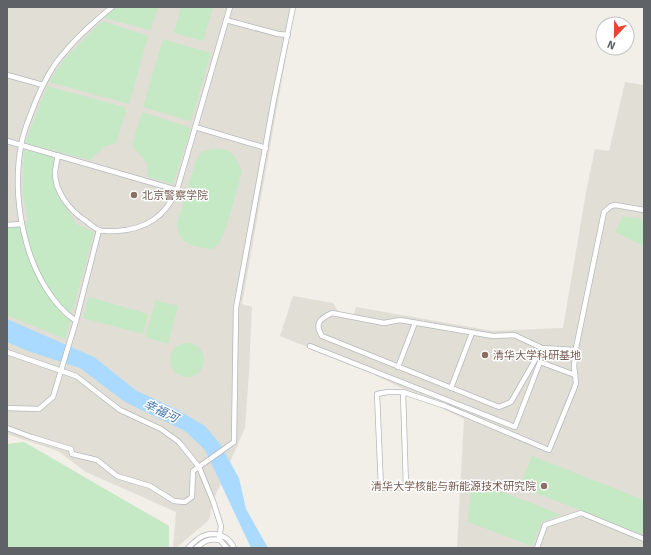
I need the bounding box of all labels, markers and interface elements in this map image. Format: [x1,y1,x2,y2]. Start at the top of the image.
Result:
north arrow [595,16,635,56]
text: N [605,37,617,52]
place label: 北京警察学院 [142,189,208,202]
marker: 北京警察学院 [129,190,139,200]
place label: 清华大学科研基地 [493,349,581,362]
marker: 清华大学科研基地 [480,350,490,360]
water label: 幸福河 [141,397,182,427]
place label: 清华大学核能与新能源技术研究院 [371,480,536,493]
marker: 清华大学核能与新能源技术研究院 [539,481,549,491]

